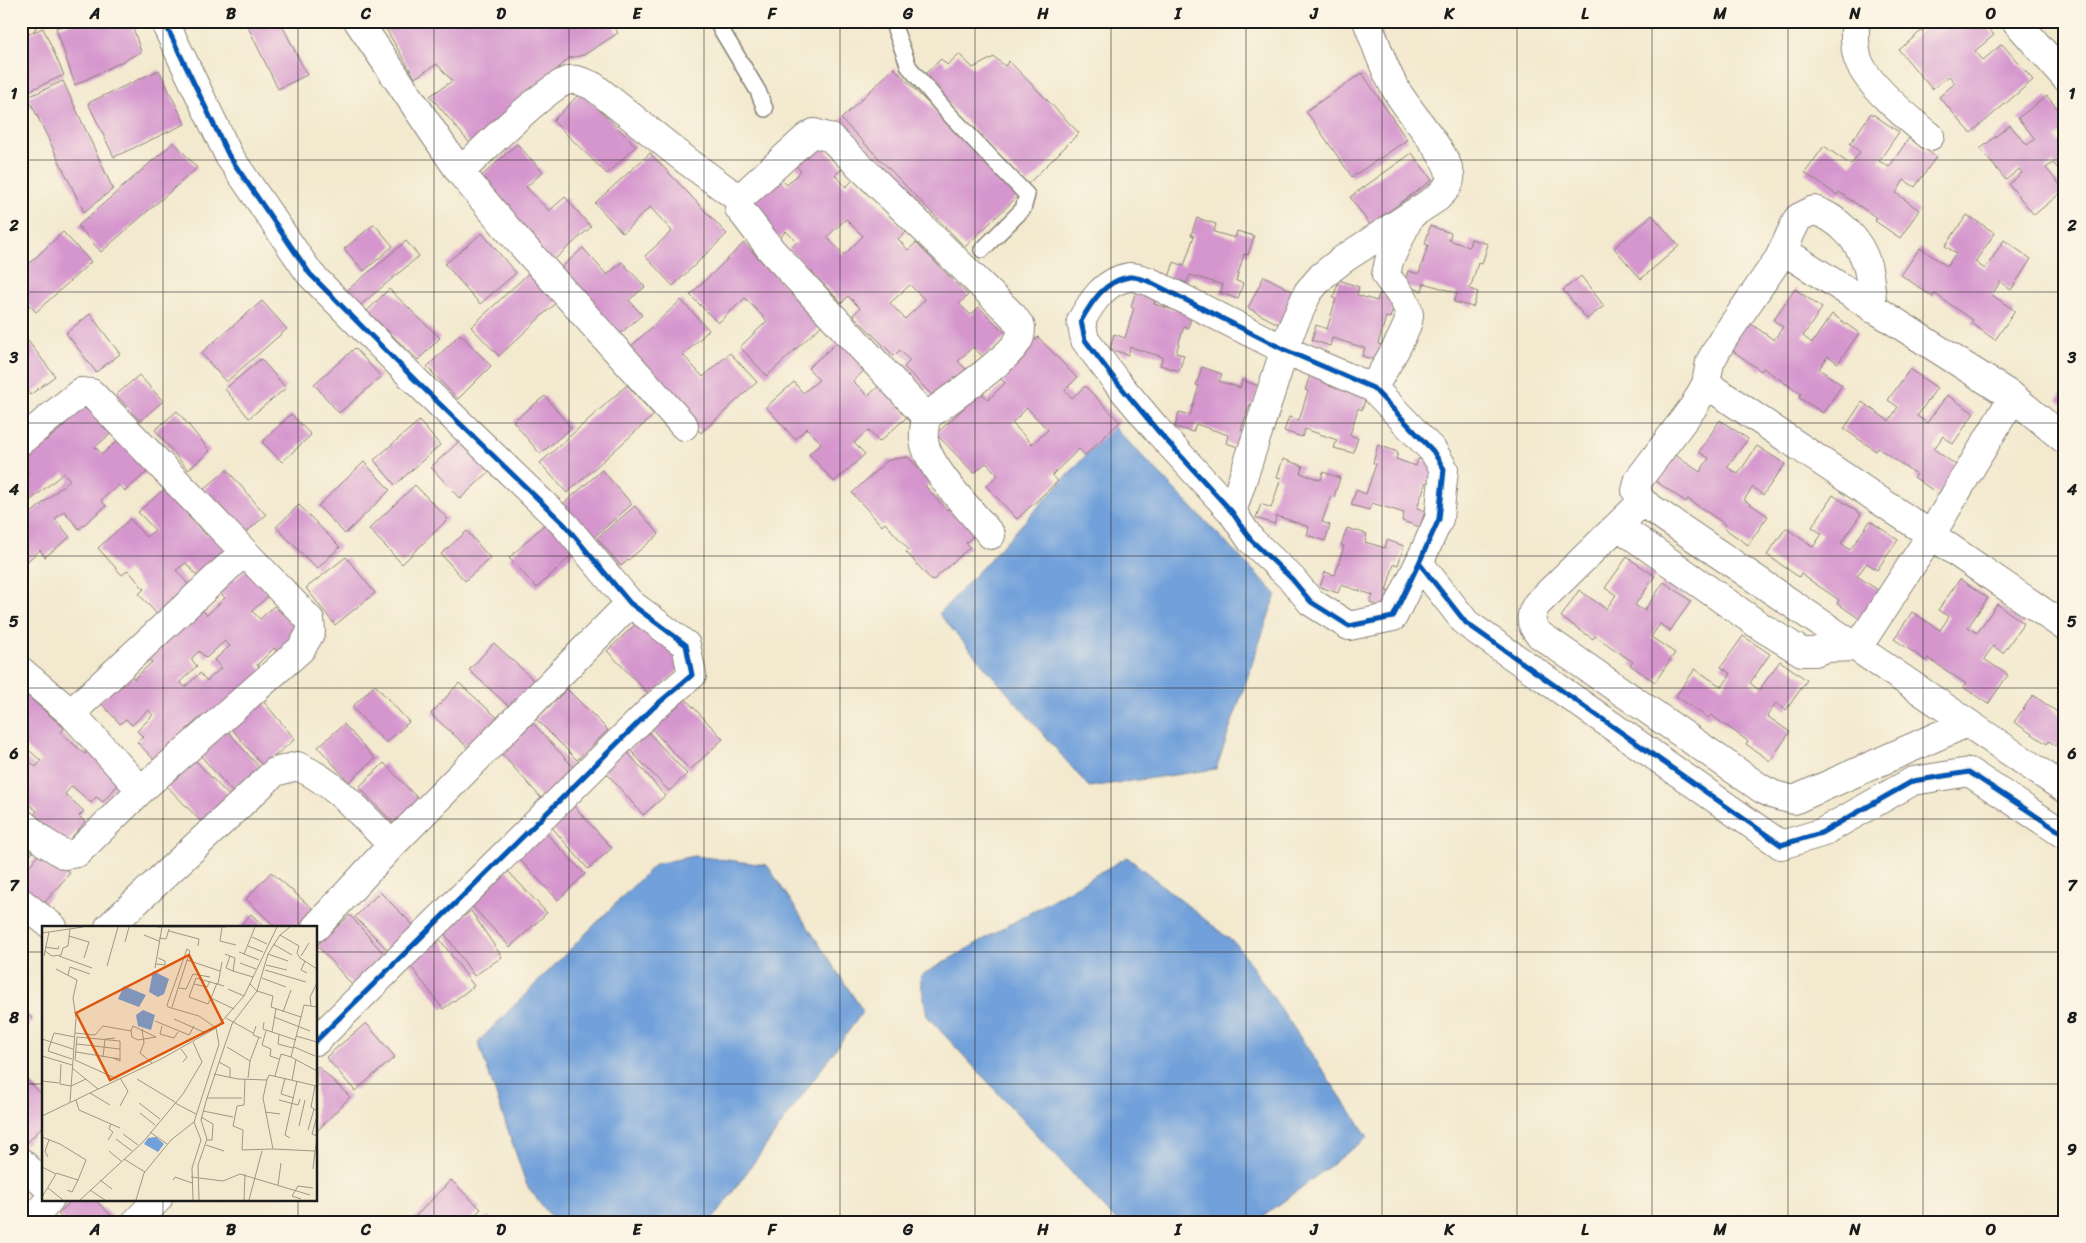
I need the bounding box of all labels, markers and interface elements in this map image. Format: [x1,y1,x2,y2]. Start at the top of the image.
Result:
text: A [89,0,100,28]
text: B [226,0,237,28]
text: C [360,0,372,28]
text: D [496,0,506,28]
text: E [633,0,643,28]
text: F [767,0,778,28]
text: G [902,0,914,28]
text: H [1036,0,1049,28]
text: I [1174,0,1183,28]
text: J [1309,0,1319,28]
text: K [1443,0,1455,28]
text: L [1581,0,1589,28]
text: M [1712,0,1727,28]
text: N [1848,0,1861,28]
text: O [1985,0,1997,28]
text: 1 [11,79,18,108]
text: 1 [2069,79,2076,108]
text: 2 [8,211,19,240]
text: 2 [2066,211,2077,240]
text: 3 [9,343,19,372]
text: 3 [2067,343,2077,372]
text: 4 [8,475,19,504]
text: 4 [2066,475,2077,504]
text: 5 [9,607,19,636]
text: 5 [2067,607,2077,636]
text: 6 [8,739,19,768]
text: 6 [2066,739,2077,768]
text: 7 [9,871,20,900]
text: 7 [2067,871,2078,900]
inset map [42,926,318,1200]
text: 8 [8,1003,19,1032]
text: 8 [2066,1003,2077,1032]
text: 9 [9,1135,19,1164]
text: 9 [2067,1135,2077,1164]
text: A [89,1215,100,1243]
text: B [226,1215,237,1243]
text: C [360,1215,372,1243]
text: D [496,1215,506,1243]
text: E [633,1215,643,1243]
text: F [767,1215,778,1243]
text: G [902,1215,914,1243]
text: H [1036,1215,1049,1243]
text: I [1174,1215,1183,1243]
text: J [1309,1215,1319,1243]
text: K [1443,1215,1455,1243]
text: L [1581,1215,1589,1243]
text: M [1712,1215,1727,1243]
text: N [1848,1215,1861,1243]
text: O [1985,1215,1997,1243]

